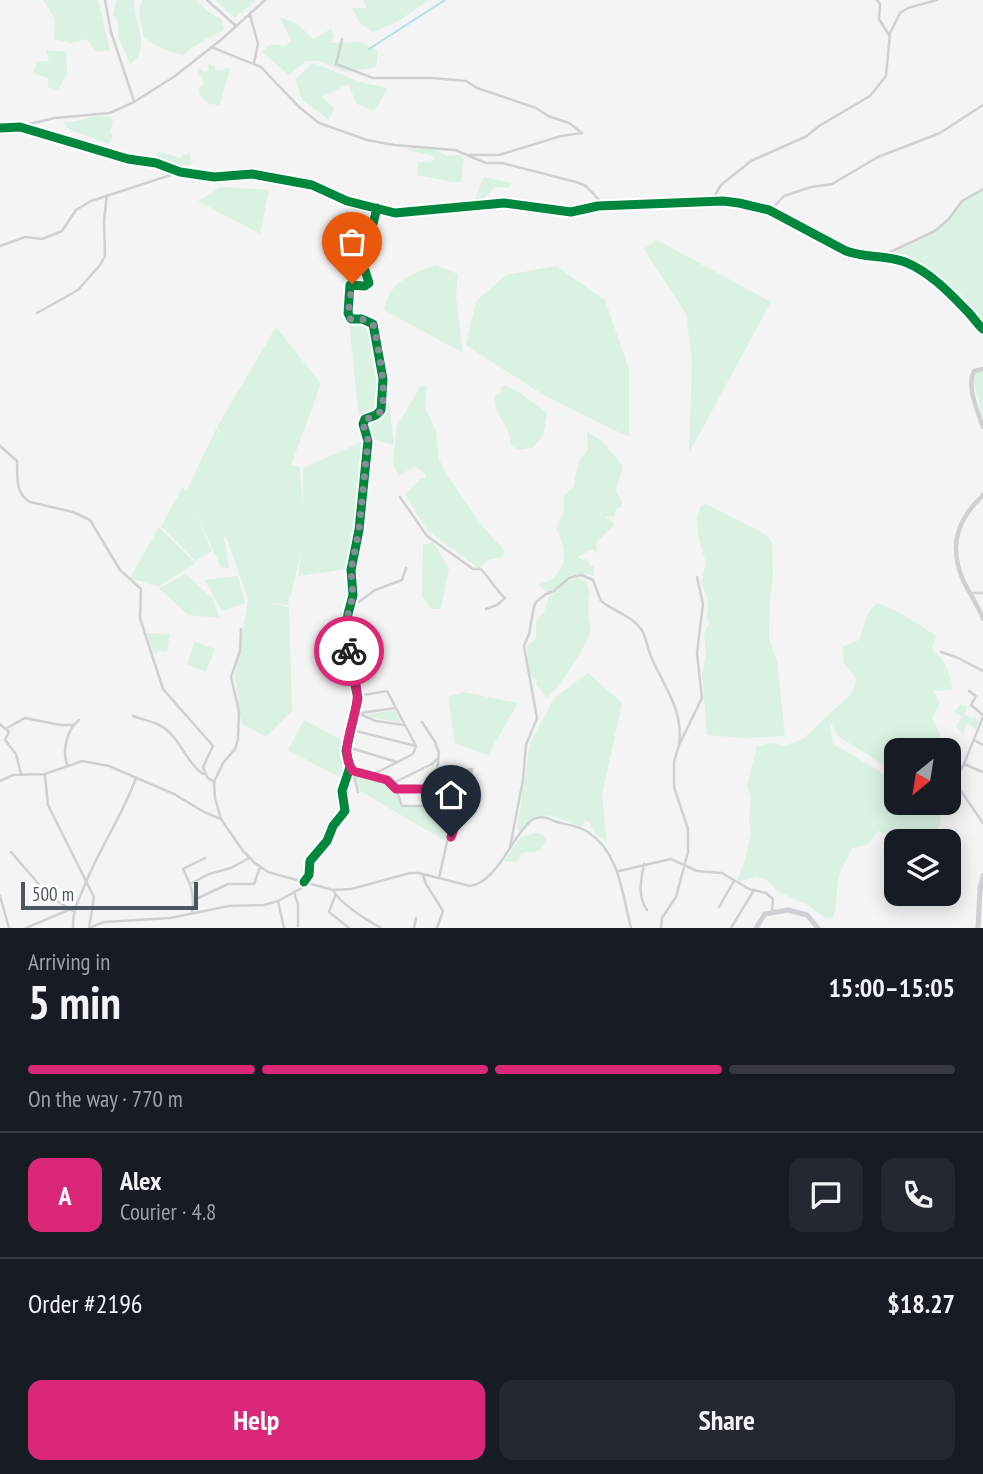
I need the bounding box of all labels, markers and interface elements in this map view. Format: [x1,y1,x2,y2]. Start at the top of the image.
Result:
pin [322,212,382,284]
icon: bag [333,223,371,261]
courier [314,616,384,686]
icon: bike [330,632,368,670]
north arrow [884,738,961,816]
map controls [884,738,961,906]
pin [421,765,481,837]
icon: home [432,776,470,814]
button: layers [884,829,961,906]
scale bar [21,879,198,911]
text: 500 m [32,882,74,906]
text: Arriving in [28,947,110,976]
text: 15:00–15:05 [828,971,955,1004]
text: 5 min [28,972,121,1032]
text: On the way · 770 m [28,1084,183,1113]
button: chat [789,1158,863,1232]
button: phone [881,1158,955,1232]
text: Alex [120,1164,161,1197]
text: A [58,1179,72,1212]
text: Courier · 4.8 [120,1197,216,1226]
text: Order #2196 [28,1287,143,1320]
text: $18.27 [887,1287,955,1320]
button: Help [28,1380,485,1460]
button: Share [499,1380,955,1460]

